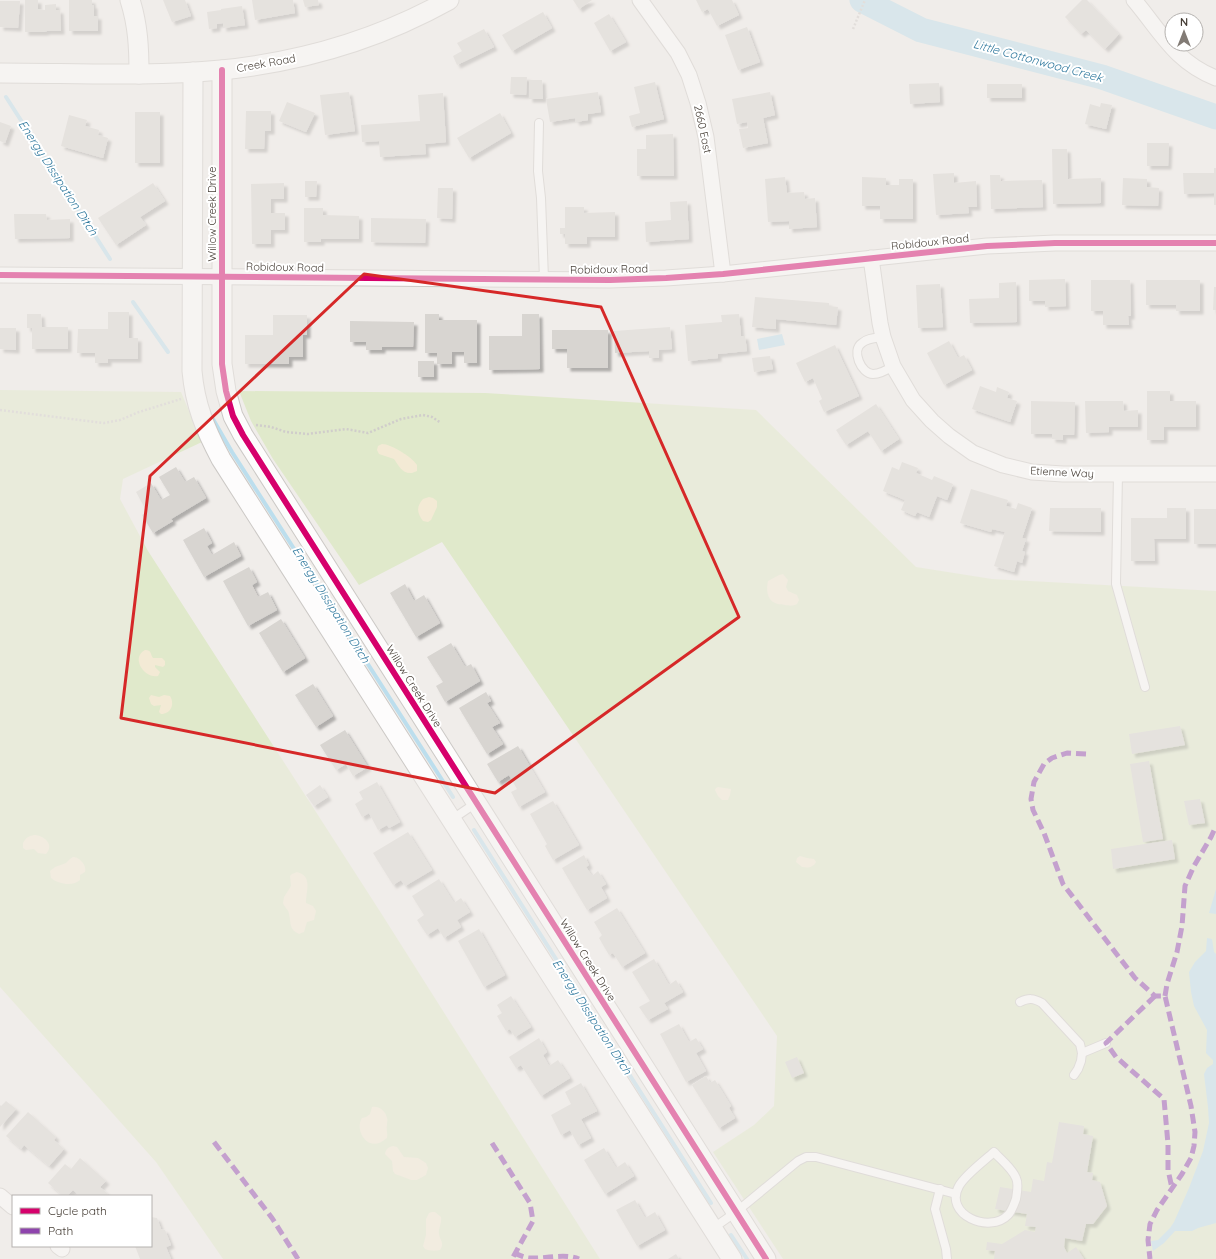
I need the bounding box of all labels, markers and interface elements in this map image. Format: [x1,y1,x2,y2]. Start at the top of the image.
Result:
north arrow [1164,12,1204,52]
text: N [1180,15,1188,29]
water label: Little Cottonwood Creek [972,36,1106,85]
street label: Creek Road [235,51,297,75]
street label: 2660 East [691,103,715,155]
water label: Energy Dissipation Ditch [16,117,101,238]
street label: Willow Creek Drive [205,167,219,261]
street label: Robidoux Road [890,231,970,253]
street label: Robidoux Road [246,259,324,275]
street label: Robidoux Road [570,261,648,277]
street label: Etienne Way [1030,463,1094,481]
water label: Energy Dissipation Ditch [289,544,374,666]
street label: Willow Creek Drive [383,642,445,730]
street label: Willow Creek Drive [557,916,619,1004]
water label: Energy Dissipation Ditch [550,956,635,1077]
legend [12,1195,152,1247]
text: Cycle path [48,1203,107,1218]
text: Path [48,1223,73,1238]

